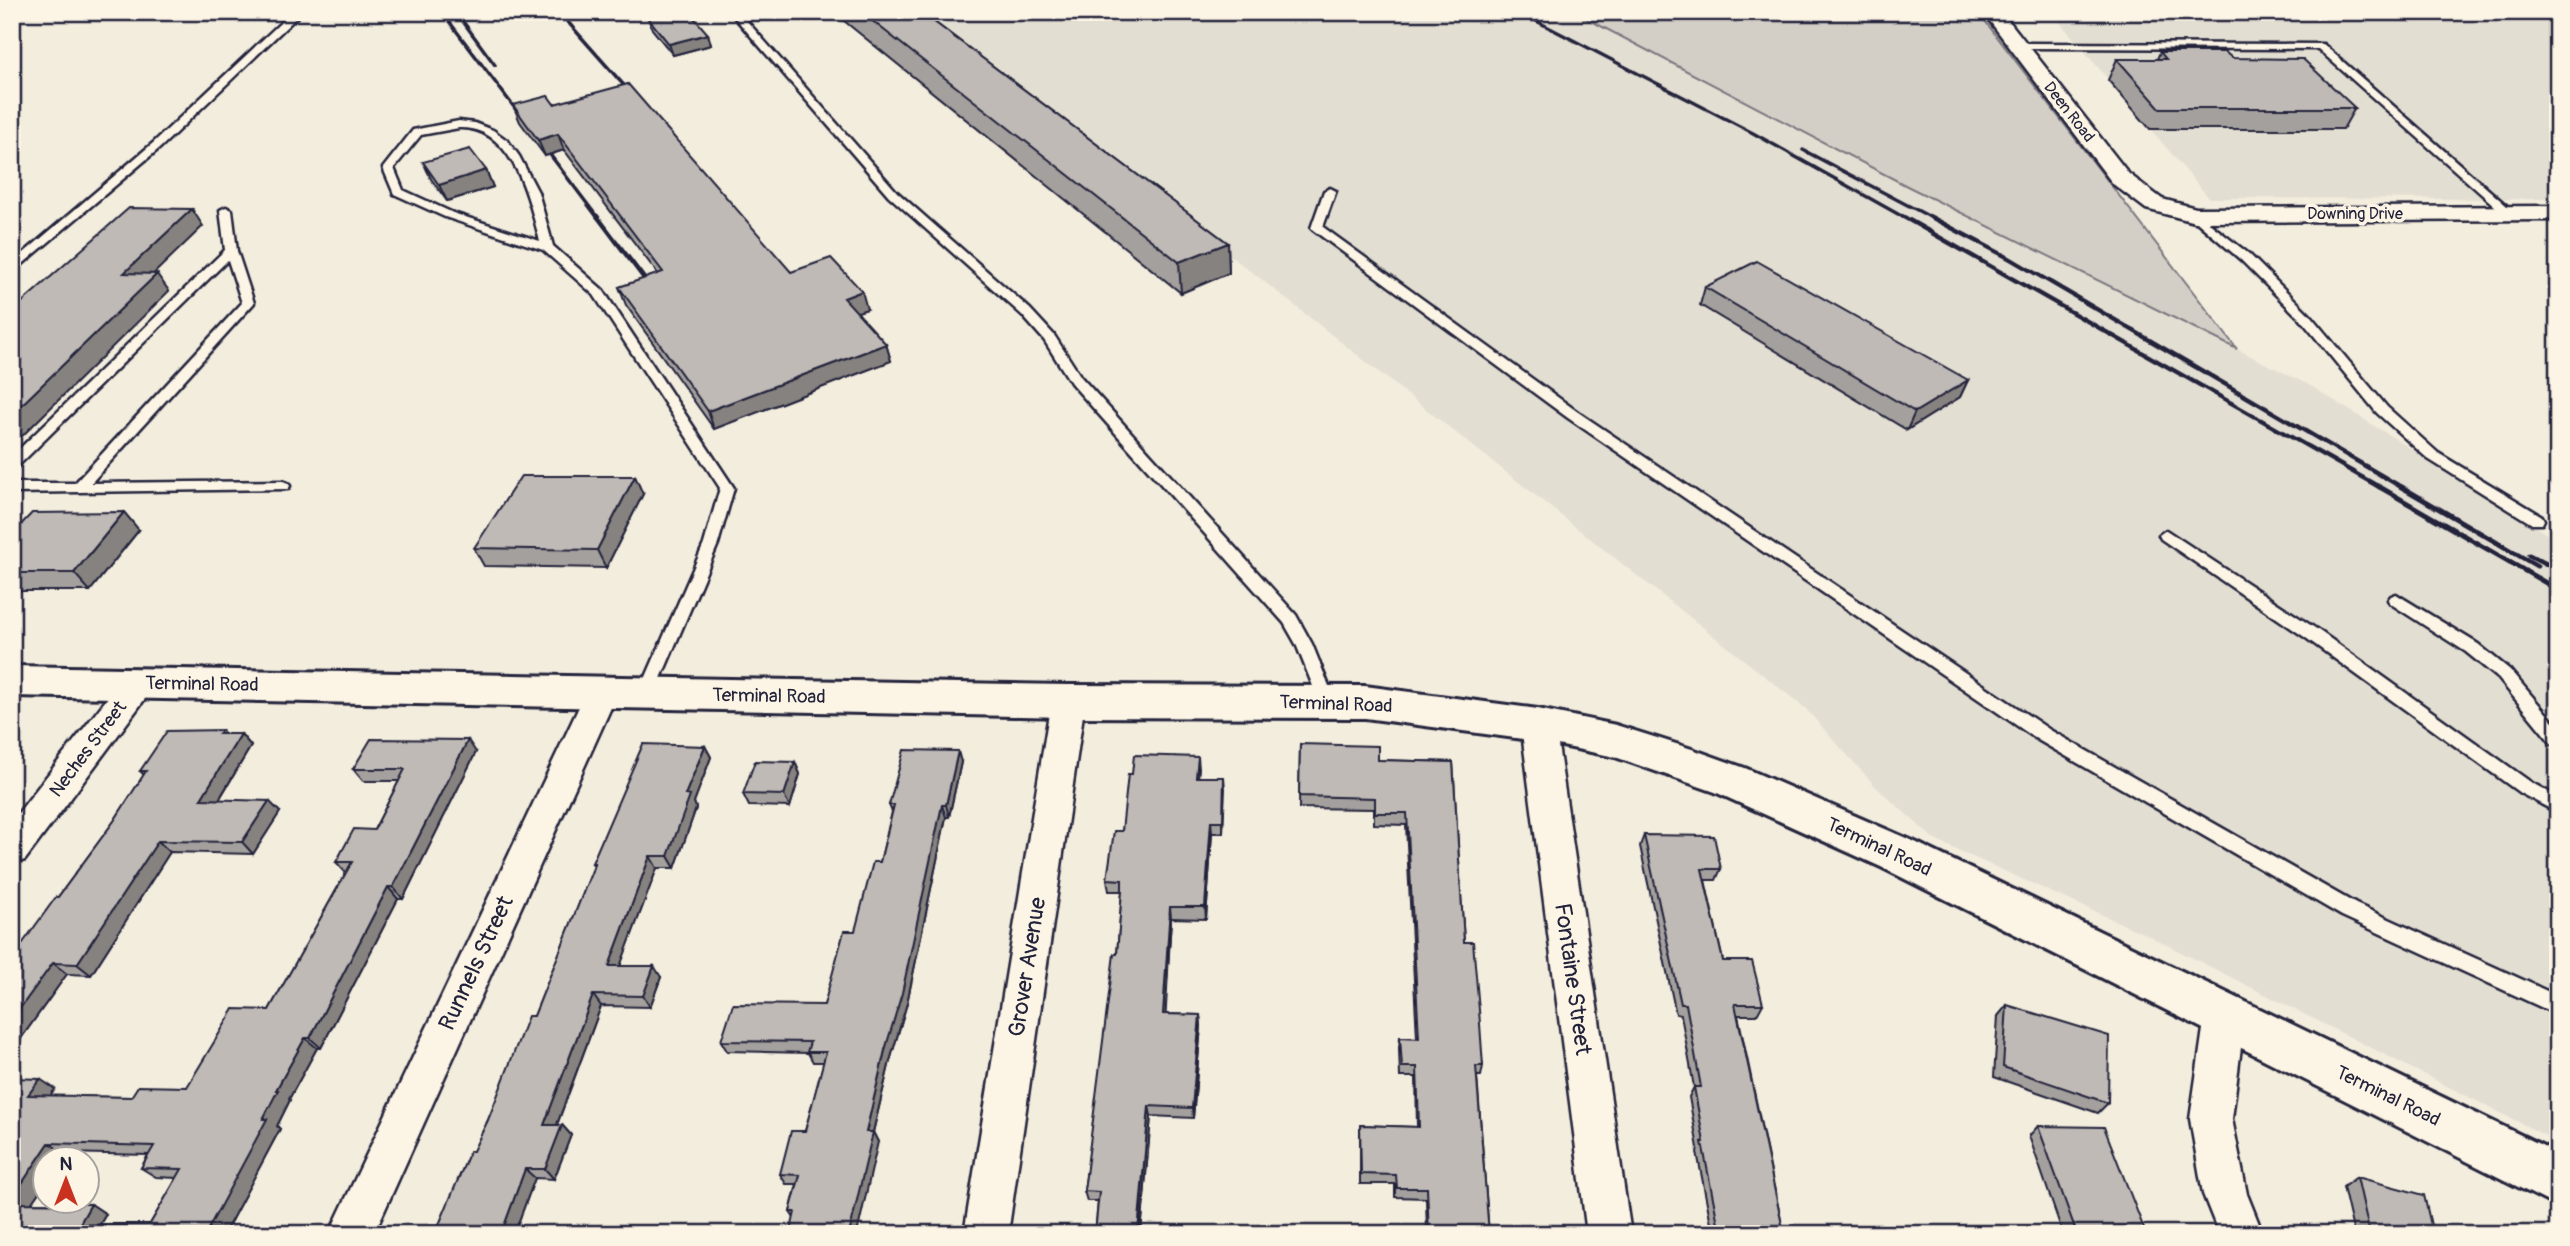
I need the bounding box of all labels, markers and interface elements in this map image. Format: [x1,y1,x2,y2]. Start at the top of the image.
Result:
street label: Deen Road [2039,78,2099,146]
street label: Downing Drive [2307,204,2403,224]
street label: Terminal Road [145,671,259,697]
street label: Terminal Road [712,683,826,709]
street label: Terminal Road [1279,690,1393,718]
street label: Neches Street [44,696,132,802]
street label: Terminal Road [1823,812,1935,882]
street label: Runnels Street [432,890,520,1035]
street label: Grover Avenue [1002,894,1052,1039]
street label: Fontaine Street [1548,901,1598,1058]
street label: Terminal Road [2332,1060,2444,1132]
north arrow [32,1144,102,1214]
text: N [60,1152,73,1176]

